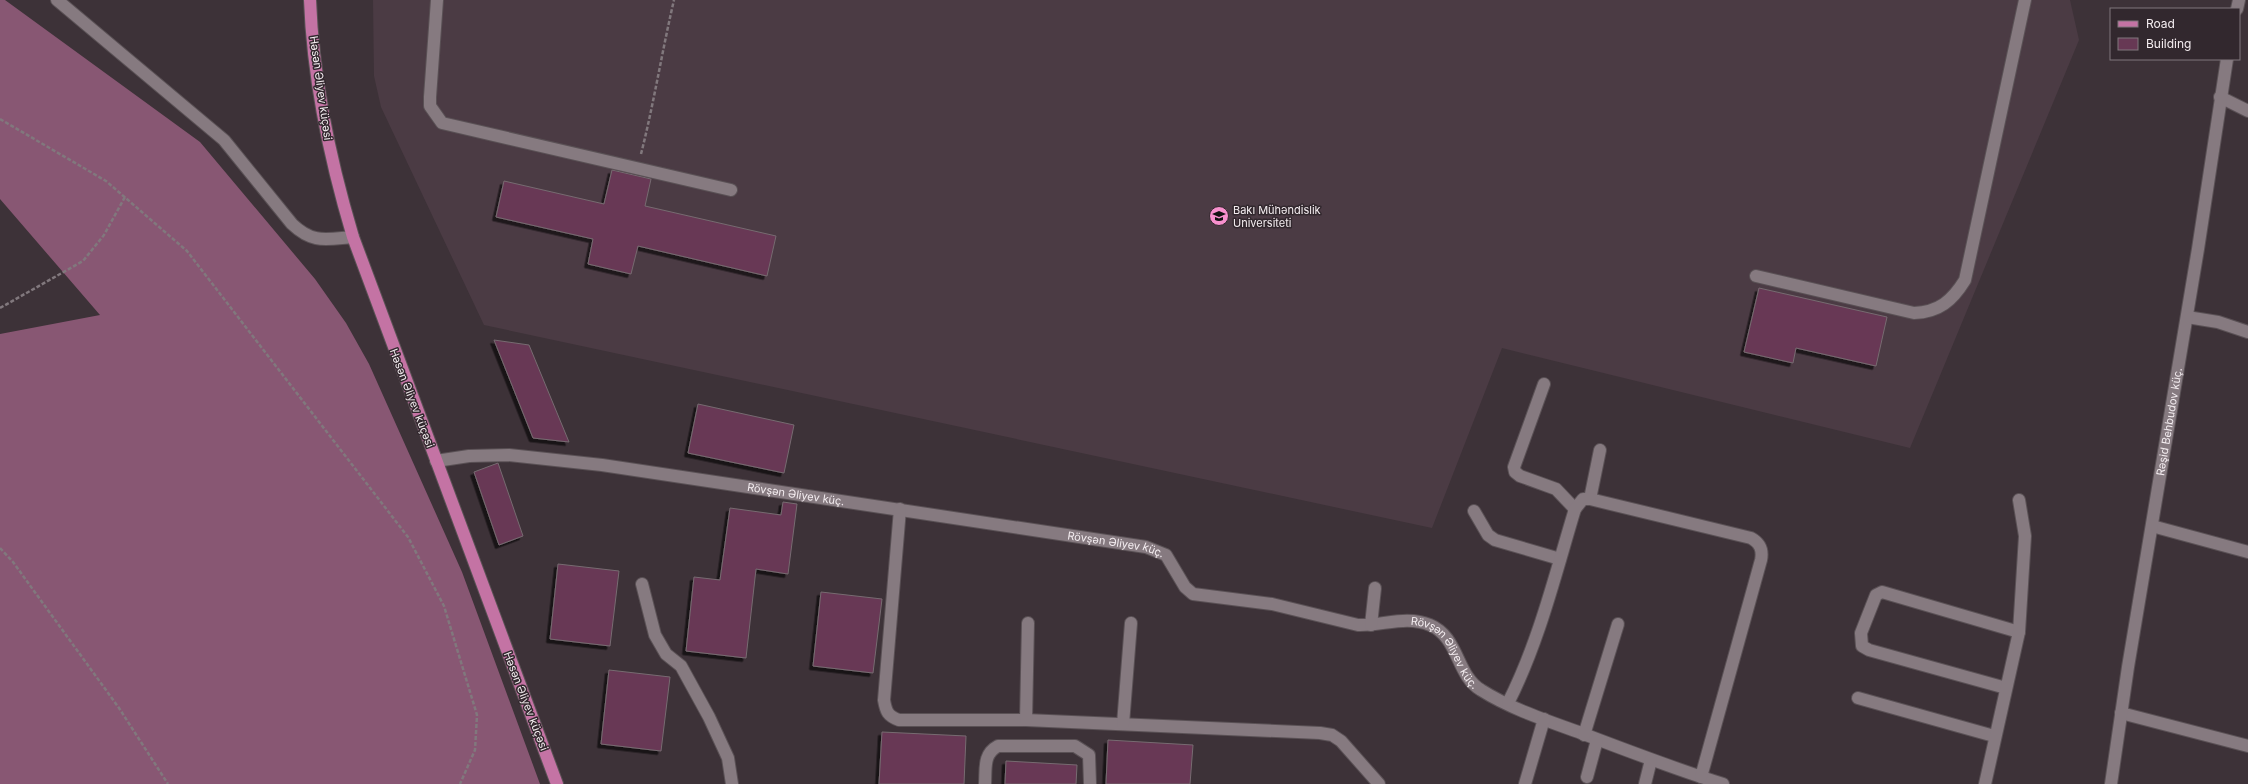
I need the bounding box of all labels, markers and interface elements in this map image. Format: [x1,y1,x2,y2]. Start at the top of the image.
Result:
legend [2110,8,2240,60]
text: Road [2146,16,2175,31]
street label: Həsən Əliyev küçəsi [307,35,335,141]
text: Building [2146,36,2191,51]
place label: Bakı Mühəndislik Universiteti [1233,203,1321,230]
school or university icon: Bakı Mühəndislik Universiteti [1208,205,1230,227]
street label: Həsən Əliyev küçəsi [387,346,437,450]
street label: Rəşid Behbudov küç. [2153,366,2185,477]
street label: Rövşən Əliyev küç. [746,480,846,508]
street label: Rövşən Əliyev küç. [1067,528,1166,561]
street label: Rövşən Əliyev küç. [1410,614,1481,692]
street label: Həsən Əliyev küçəsi [501,649,551,753]

